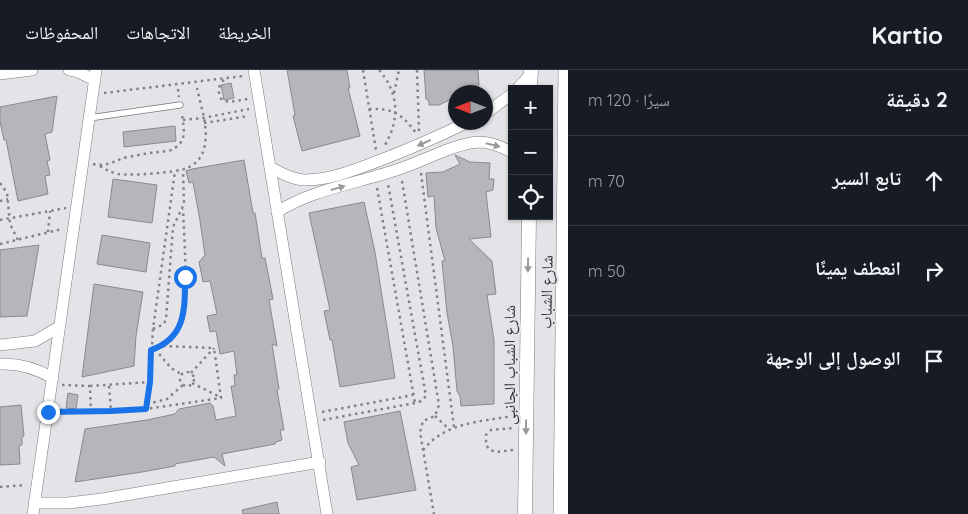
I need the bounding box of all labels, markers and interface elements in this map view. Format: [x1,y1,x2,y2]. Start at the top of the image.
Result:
text: Kartio [871,20,943,50]
text: المحفوظات [25,21,98,44]
text: الاتجاهات [126,21,190,44]
text: الخريطة [218,21,271,44]
north arrow [448,85,493,130]
map controls [508,85,553,220]
button: + [508,85,553,130]
text: 2 دقيقة [886,86,948,112]
text: سيرًا · 120 m [588,90,670,110]
button: − [508,130,553,175]
one-way arrow [417,139,431,147]
one-way arrow [485,141,500,149]
text: تابع السير [832,166,901,190]
icon: ahead [920,167,948,195]
text: 70 m [588,171,625,191]
button: locate [508,175,553,220]
one-way arrow [330,184,346,192]
street label: شارع الشباب [535,255,558,329]
text: انعطف يمينًا [815,256,901,280]
one-way arrow [524,257,532,273]
icon: right [920,257,948,285]
text: 50 m [588,261,625,281]
route start [174,266,197,289]
street label: شارع الشباب الجانبى [499,305,520,425]
text: الوصول إلى الوجهة [765,346,901,370]
icon: arrive [920,347,948,375]
route end [37,401,60,424]
one-way arrow [522,420,530,436]

